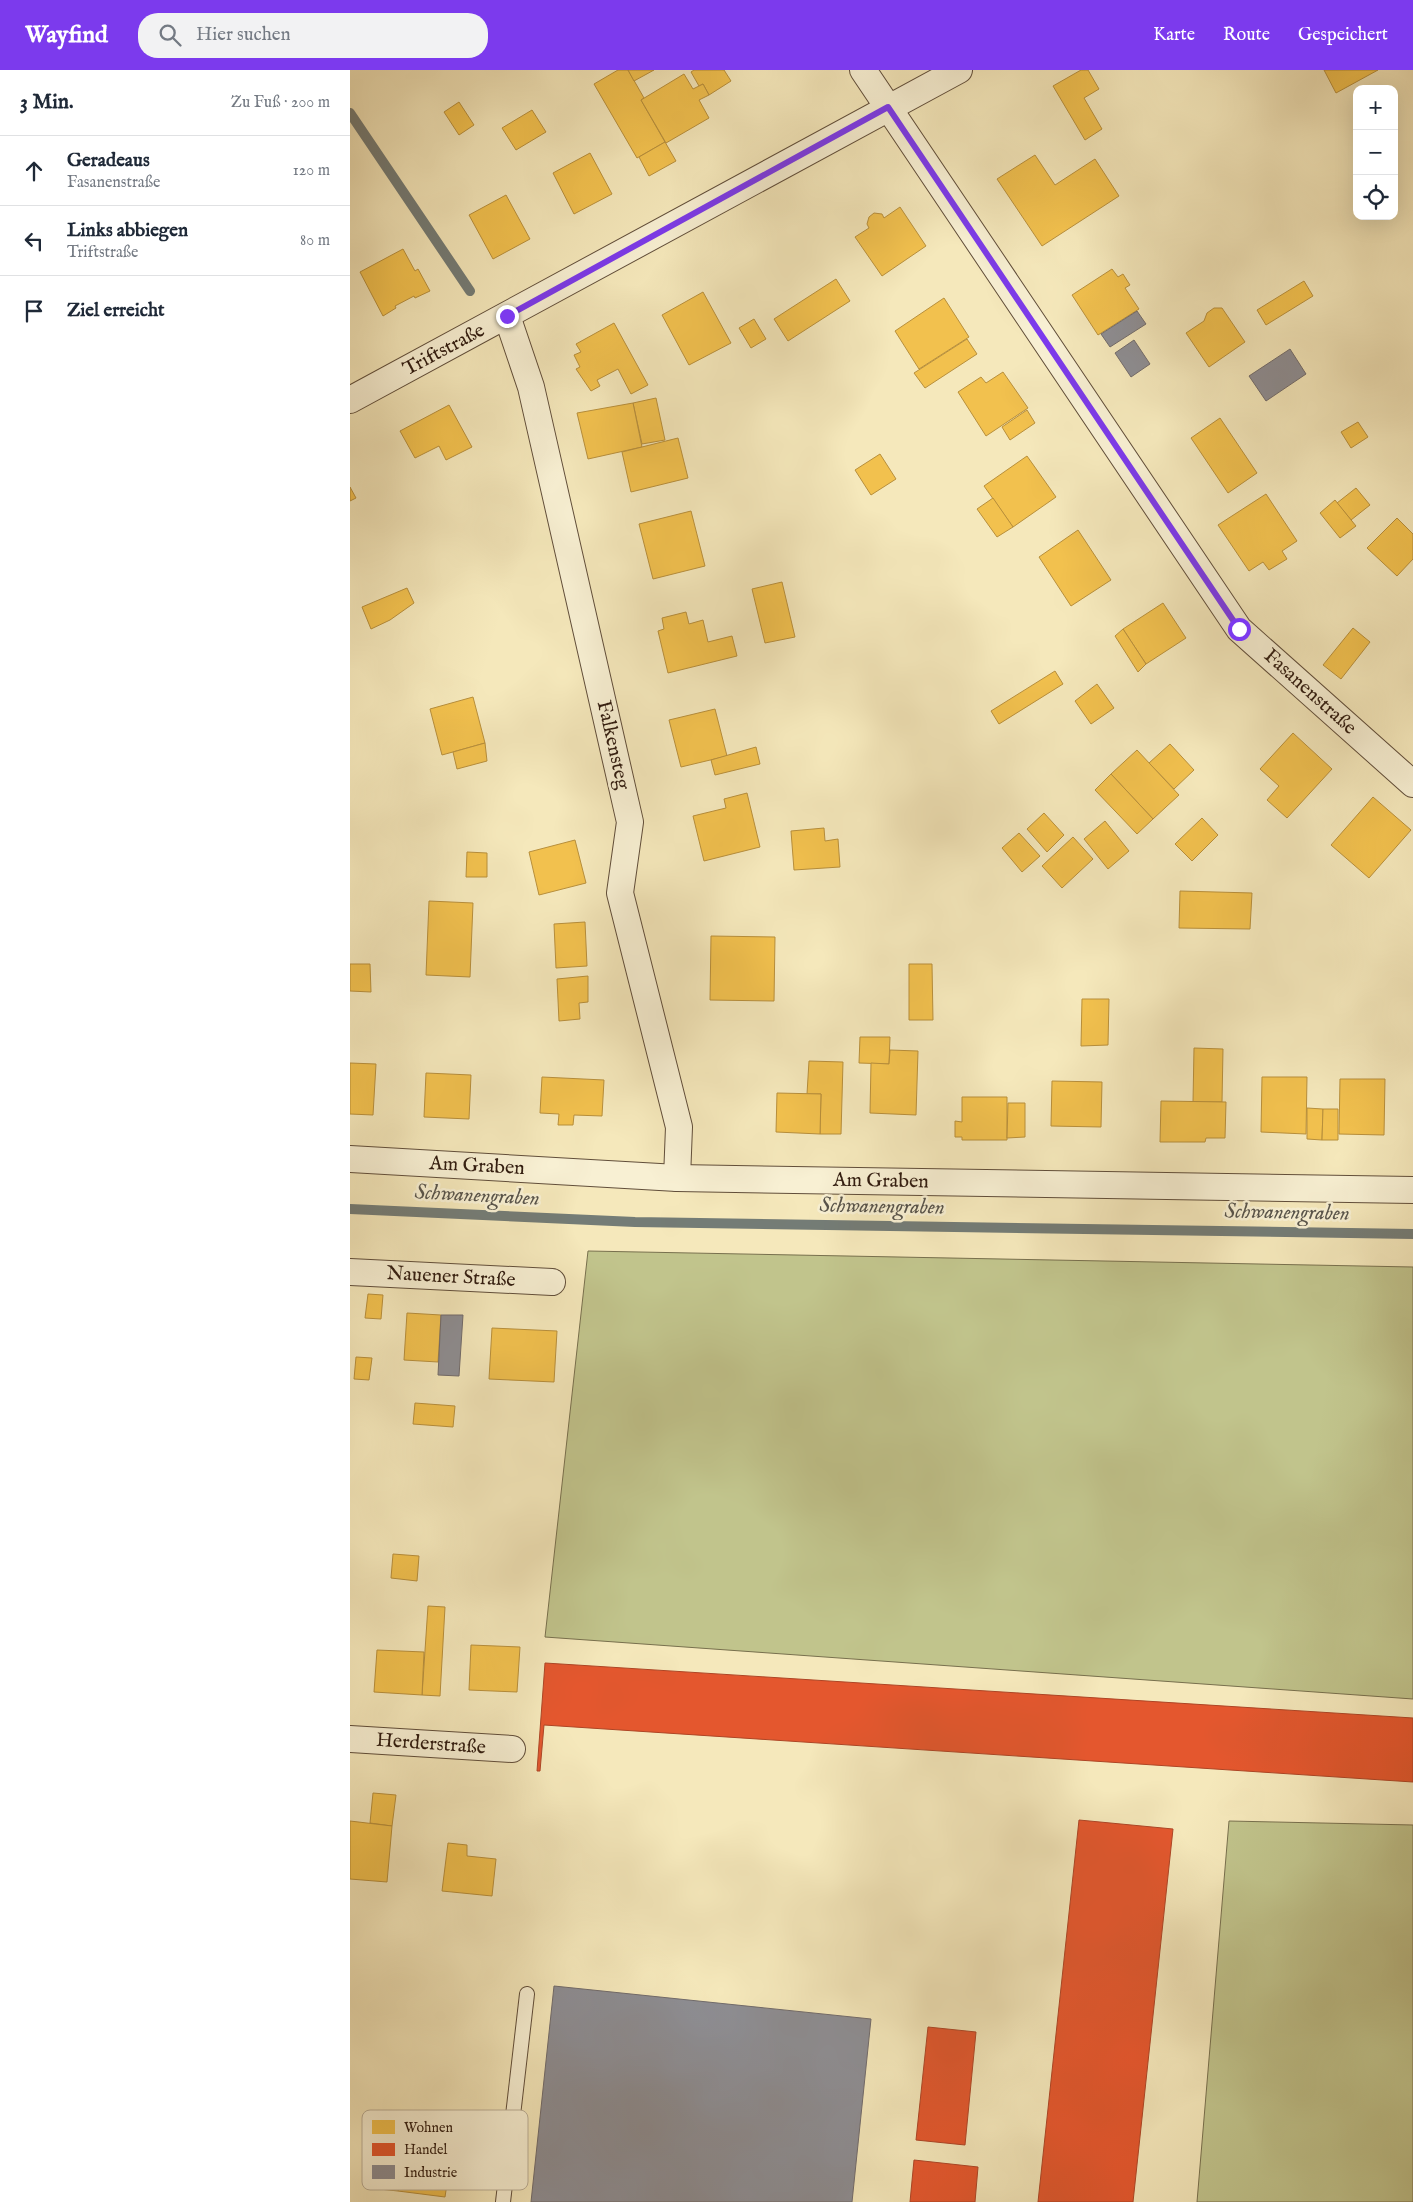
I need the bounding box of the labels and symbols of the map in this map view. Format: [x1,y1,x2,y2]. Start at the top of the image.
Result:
route end [496,305,519,328]
street label: Triftstraße [399,318,489,382]
route start [1228,618,1251,641]
street label: Fasanenstraße [1258,644,1362,740]
street label: Falkensteg [591,698,636,793]
street label: Am Graben [428,1151,526,1181]
street label: Am Graben [832,1168,929,1194]
water label: Schwanengraben [414,1179,540,1213]
water label: Schwanengraben [819,1192,945,1222]
water label: Schwanengraben [1224,1198,1350,1228]
street label: Nauener Straße [386,1261,516,1293]
street label: Herderstraße [375,1728,487,1760]
legend [362,2110,528,2190]
text: Wohnen [404,2119,453,2137]
text: Handel [404,2141,447,2159]
text: Industrie [404,2164,458,2182]

